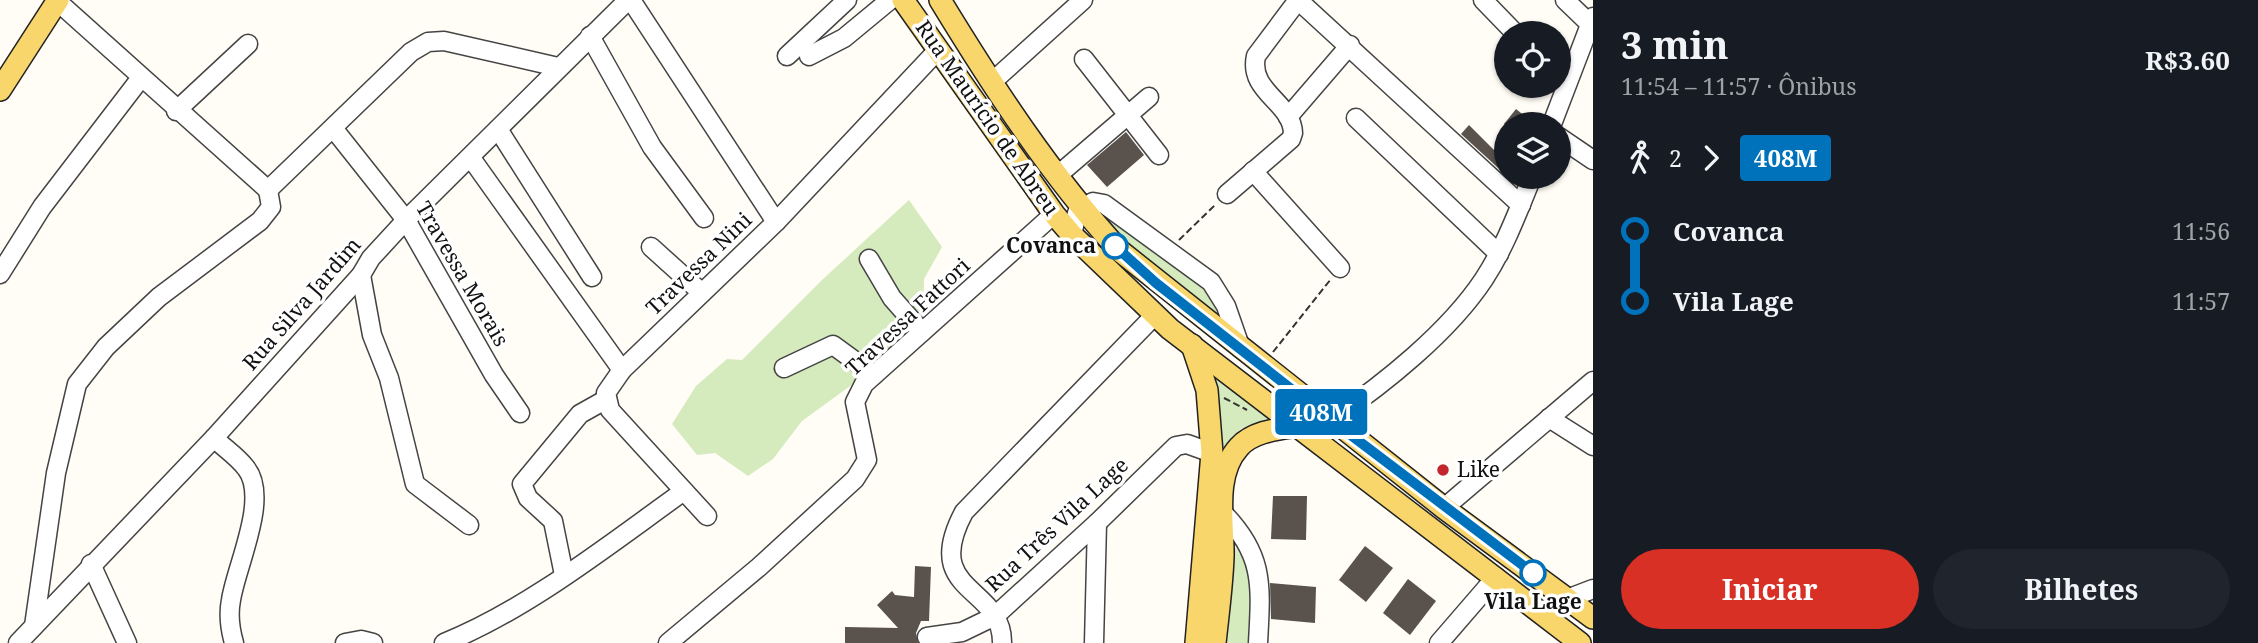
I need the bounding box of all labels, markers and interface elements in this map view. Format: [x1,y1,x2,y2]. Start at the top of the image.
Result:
street label: Rua Maurício de Abreu [910,14,1066,221]
text: 3 min [1621,18,1729,70]
map controls [1494,21,1571,189]
button: locate [1494,21,1571,98]
text: R$3.60 [2145,42,2230,78]
text: 11:54 – 11:57 · Ônibus [1621,70,1857,102]
button: layers [1494,112,1571,189]
icon: walk [1621,139,1659,177]
icon: forward [1692,139,1730,177]
text: 408M [1754,141,1817,174]
text: 2 [1669,142,1682,174]
street label: Travessa Morais [410,196,516,351]
street label: Travessa Nini [639,206,757,321]
text: Covanca [1673,213,1784,249]
text: 11:56 [2172,215,2230,247]
street label: Rua Silva Jardim [236,231,367,376]
place label: Covanca [1006,231,1096,259]
marker: Covanca [1102,233,1128,259]
street label: Travessa Fattori [839,251,976,381]
text: Vila Lage [1673,283,1794,319]
text: 11:57 [2172,285,2230,317]
line badge: 408M [1272,389,1370,435]
text: 408M [1289,395,1353,428]
street label: Rua Três Vila Lage [979,451,1134,598]
place label: Like [1457,455,1500,483]
marker: Like [1435,462,1451,478]
button: Iniciar [1621,549,1919,629]
button: Bilhetes [1933,549,2230,629]
marker: Vila Lage [1520,560,1546,586]
place label: Vila Lage [1484,587,1582,615]

